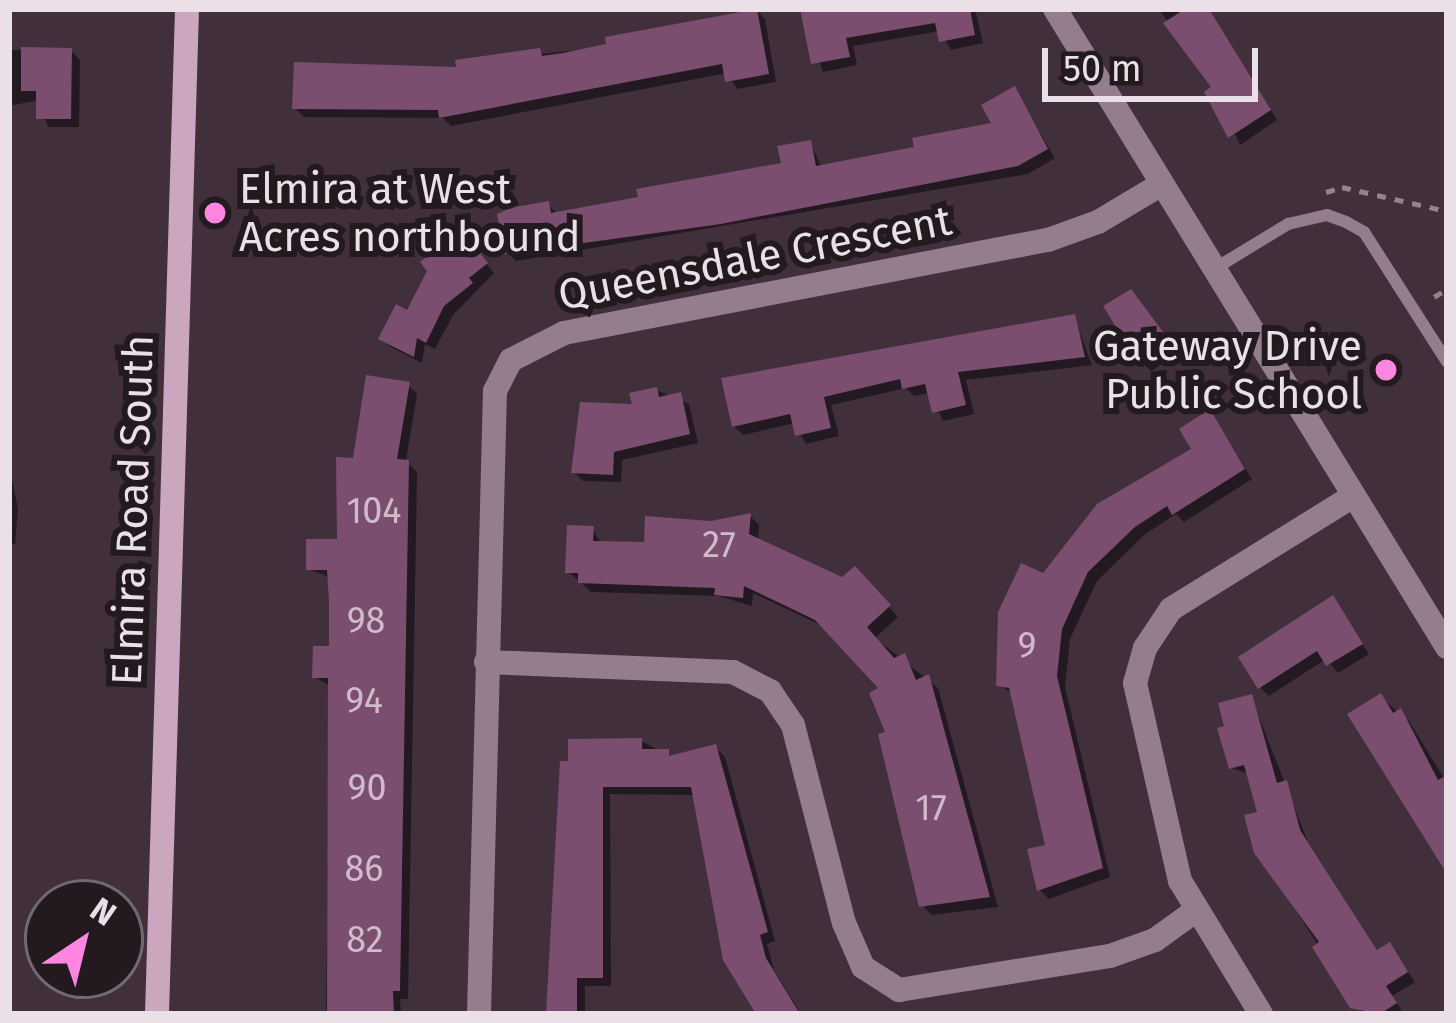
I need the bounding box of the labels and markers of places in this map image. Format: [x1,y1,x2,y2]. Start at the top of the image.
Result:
place label: Elmira at West Acres northbound [239,164,581,262]
marker: Elmira at West Acres northbound [202,200,228,226]
place label: Gateway Drive Public School [1093,321,1362,419]
marker: Gateway Drive Public School [1373,357,1399,383]

